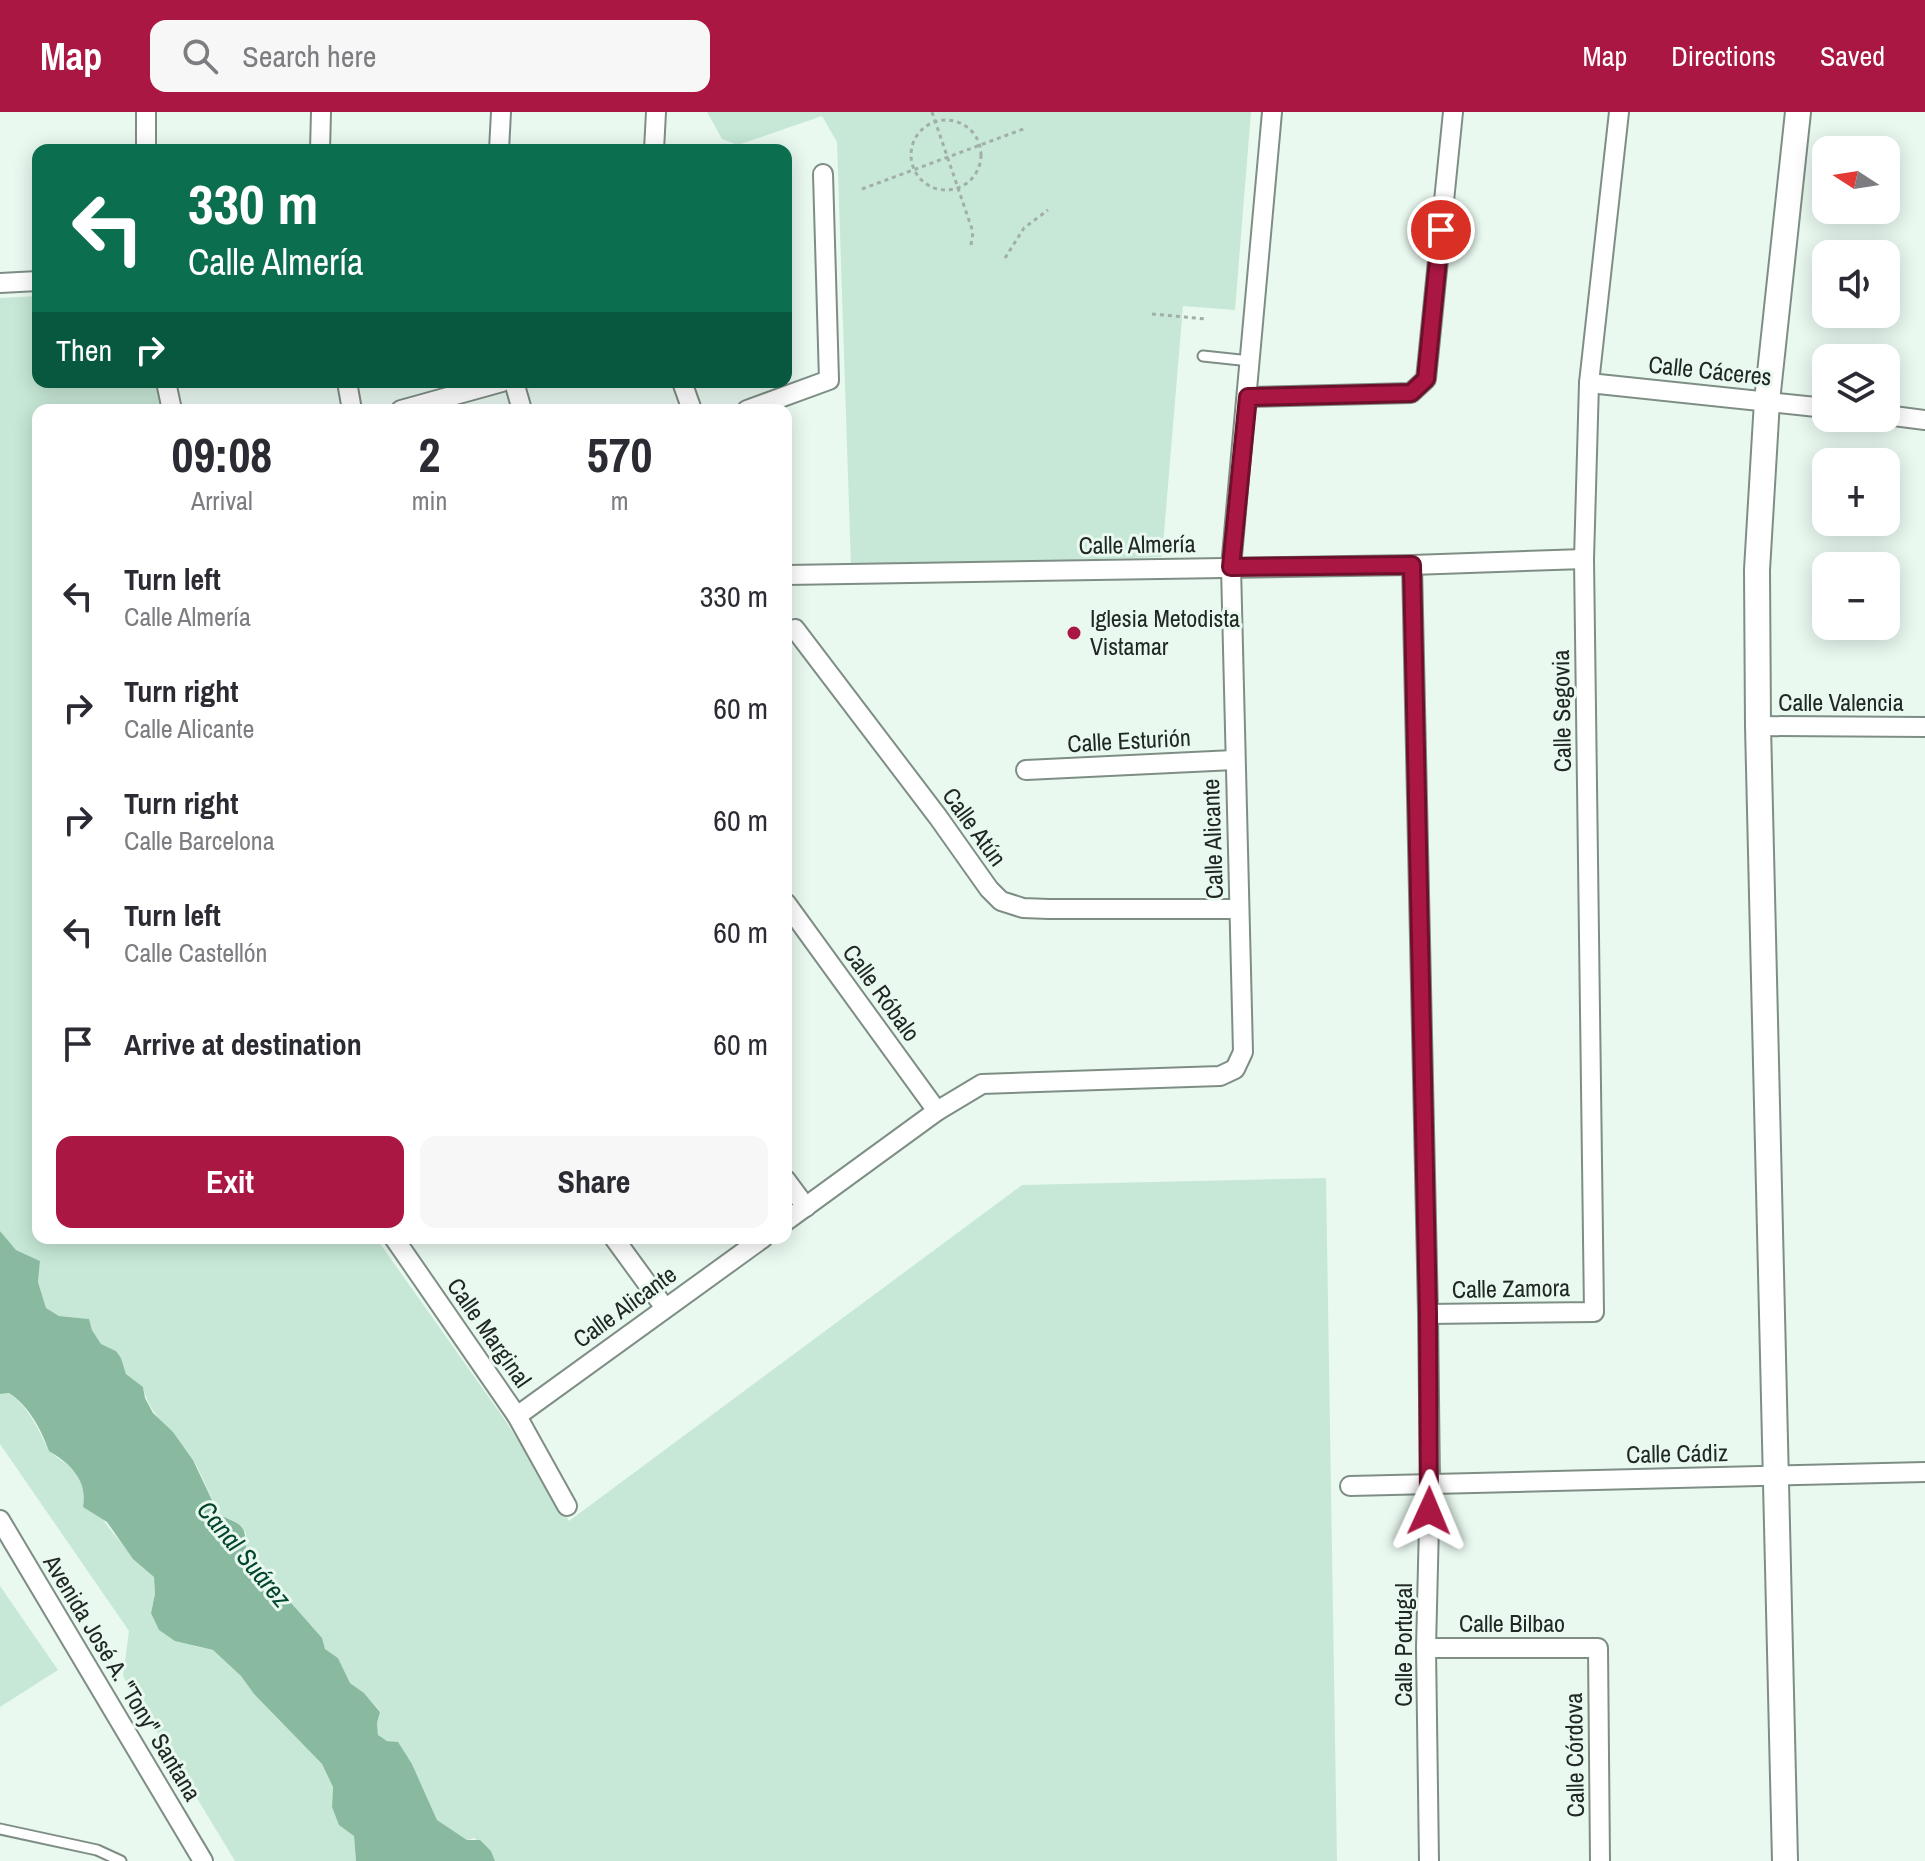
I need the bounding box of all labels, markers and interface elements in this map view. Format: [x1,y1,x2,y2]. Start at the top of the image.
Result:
search box [150,20,710,92]
text: Map [40,31,102,82]
icon: search [178,34,222,78]
text: Search here [242,36,376,76]
text: Map [1583,37,1627,75]
text: Directions [1671,37,1776,75]
text: Saved [1820,37,1885,75]
north arrow [1812,136,1900,224]
map controls [1812,136,1900,640]
text: 330 m [188,166,318,241]
icon: left [56,176,160,280]
pin [1407,196,1475,264]
icon: arrive [1419,208,1463,252]
text: Calle Almería [188,238,364,286]
button: sound [1812,240,1900,328]
icon: right [128,328,172,372]
text: Then [56,330,112,370]
button: layers [1812,344,1900,432]
street label: Calle Cáceres [1647,348,1773,392]
text: 09:08 [172,422,272,487]
text: 2 [419,422,440,487]
text: 570 [587,422,652,487]
button: + [1812,448,1900,536]
text: Arrival [191,483,253,518]
text: min [412,483,447,518]
text: m [611,483,629,518]
street label: Calle Almería [1078,527,1196,561]
button: − [1812,552,1900,640]
text: Turn left [124,559,221,599]
icon: left [56,574,100,618]
text: 330 m [700,576,768,616]
text: Calle Almería [124,599,251,634]
place label: Iglesia Metodista Vistamar [1090,602,1240,662]
marker: Iglesia Metodista Vistamar [1065,624,1083,642]
street label: Calle Segovia [1544,649,1578,773]
text: Turn right [124,671,238,711]
icon: right [56,686,100,730]
street label: Calle Valencia [1778,686,1904,718]
text: 60 m [713,688,768,728]
text: Calle Alicante [124,711,254,746]
street label: Calle Esturión [1066,721,1192,759]
street label: Calle Alicante [1194,778,1230,900]
street label: Calle Atún [935,781,1014,872]
text: Turn right [124,783,238,823]
icon: right [56,798,100,842]
text: 60 m [713,800,768,840]
text: Calle Barcelona [124,823,275,858]
text: Turn left [124,895,221,935]
icon: left [56,910,100,954]
text: 60 m [713,912,768,952]
text: Calle Castellón [124,935,267,970]
street label: Calle Róbalo [836,937,928,1047]
icon: arrive [56,1022,100,1066]
text: Arrive at destination [124,1024,362,1064]
text: 60 m [713,1024,768,1064]
button: Exit [56,1136,404,1228]
button: Share [420,1136,768,1228]
street label: Calle Alicante [566,1258,682,1355]
street label: Calle Marginal [440,1271,539,1394]
street label: Calle Zamora [1452,1271,1570,1305]
street label: Calle Cádiz [1626,1436,1728,1470]
position arrow [1387,1469,1471,1553]
water label: Canal Suárez [189,1493,300,1615]
street label: Avenida José A. "Tony" Santana [36,1548,209,1807]
street label: Calle Portugal [1387,1583,1419,1707]
street label: Calle Bilbao [1459,1607,1565,1639]
street label: Calle Córdova [1557,1692,1591,1818]

